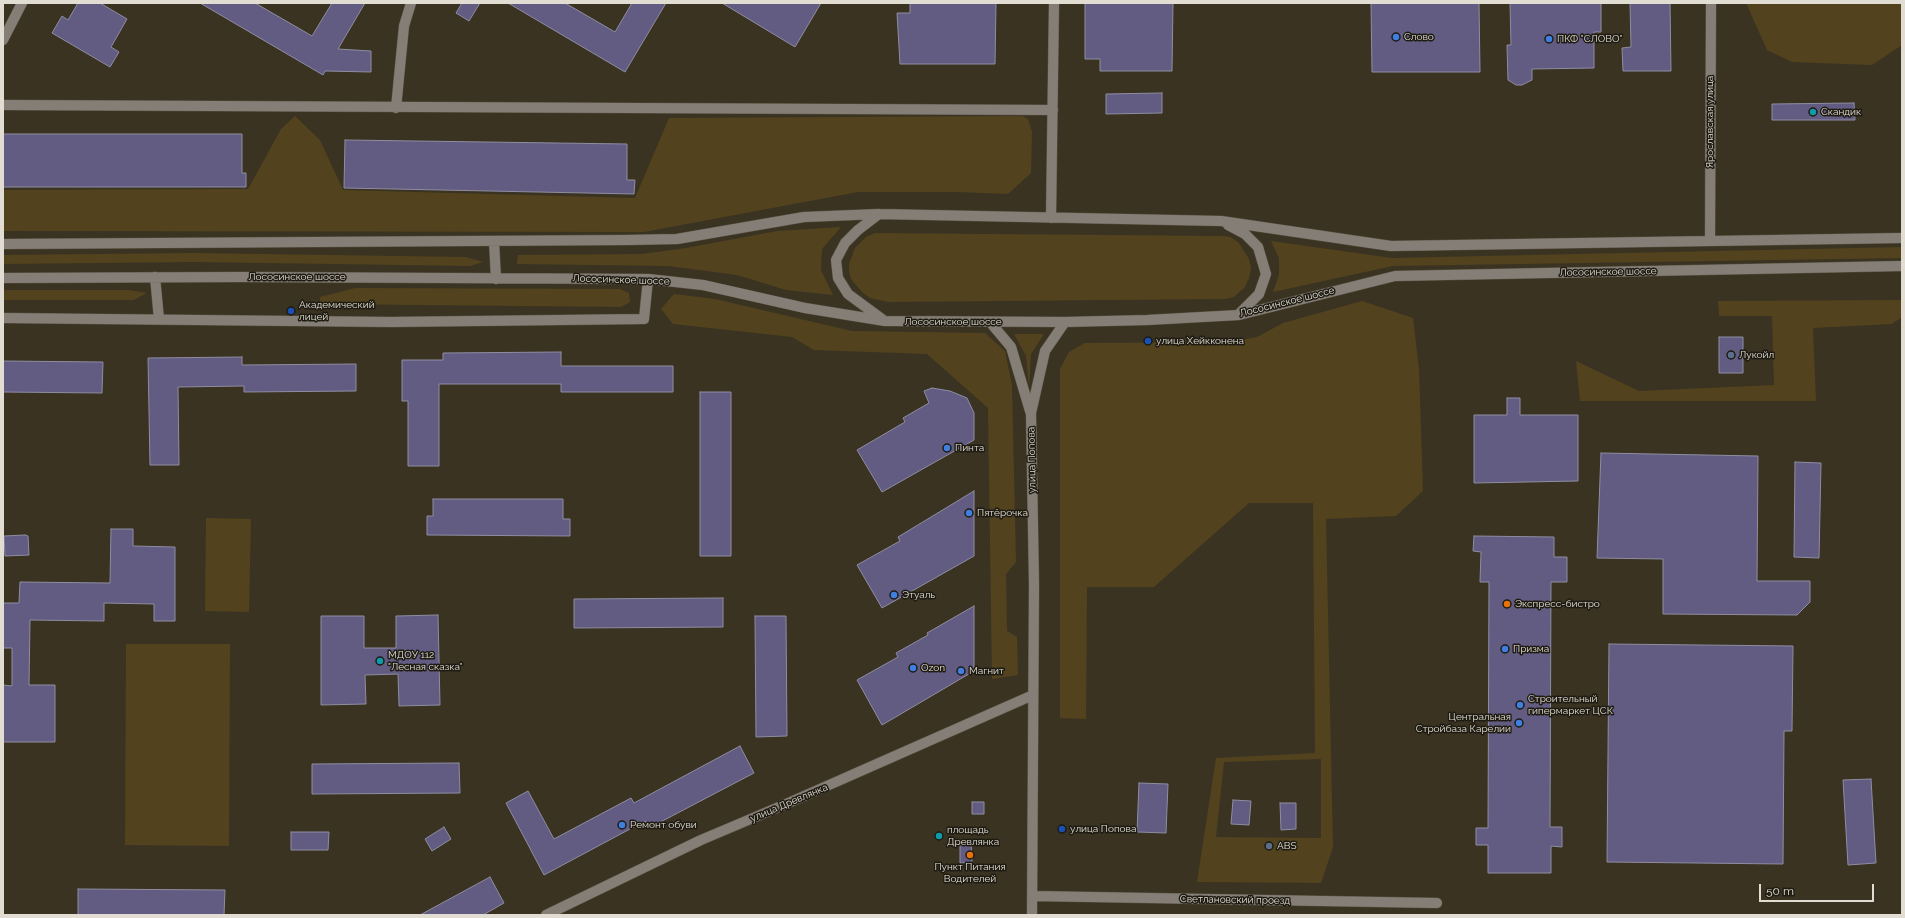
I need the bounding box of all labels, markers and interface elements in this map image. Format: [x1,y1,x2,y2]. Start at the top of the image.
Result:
place label: Слово [1404,31,1434,43]
marker: Слово [1391,32,1401,42]
place label: ПКФ "СЛОВО" [1557,33,1622,45]
marker: ПКФ "СЛОВО" [1544,34,1554,44]
street label: Ярославская улица [1704,76,1716,168]
place label: Скандик [1821,106,1861,118]
marker: Скандик [1808,107,1818,117]
street label: Лососинское шоссе [1559,265,1657,279]
street label: Лососинское шоссе [248,271,346,283]
street label: Лососинское шоссе [572,272,670,288]
street label: Лососинское шоссе [1238,284,1336,320]
place label: Академический лицей [299,299,375,322]
marker: Академический лицей [286,306,296,316]
street label: Лососинское шоссе [904,316,1002,328]
place label: улица Хейкконена [1156,335,1244,347]
marker: улица Хейкконена [1143,336,1153,346]
place label: Лукойл [1739,349,1774,361]
marker: Лукойл [1726,350,1736,360]
street label: улица Попова [1025,427,1039,493]
place label: Пинта [955,442,984,454]
marker: Пинта [942,443,952,453]
place label: Пятёрочка [977,507,1028,519]
marker: Пятёрочка [964,508,974,518]
place label: Этуаль [902,589,935,601]
marker: Этуаль [889,590,899,600]
place label: Экспресс-бистро [1515,598,1600,610]
marker: Экспресс-бистро [1502,599,1512,609]
place label: Призма [1513,643,1549,655]
marker: Призма [1500,644,1510,654]
place label: МДОУ 112 "Лесная сказка" [388,649,463,672]
marker: МДОУ 112 "Лесная сказка" [375,656,385,666]
place label: Ozon [921,662,945,674]
marker: Ozon [908,663,918,673]
place label: Магнит [969,665,1004,677]
marker: Магнит [956,666,966,676]
place label: Строительный гипермаркет ЦСК [1528,693,1613,716]
marker: Строительный гипермаркет ЦСК [1515,700,1525,710]
place label: Центральная Стройбаза Карелии [1416,711,1511,734]
marker: Центральная Стройбаза Карелии [1514,718,1524,728]
street label: улица Древлянка [748,781,830,825]
place label: Ремонт обуви [630,819,697,831]
marker: Ремонт обуви [617,820,627,830]
place label: улица Попова [1070,823,1136,835]
place label: площадь Древлянка [947,824,999,848]
marker: улица Попова [1057,824,1067,834]
marker: площадь Древлянка [934,831,944,841]
place label: ABS [1277,840,1296,852]
marker: ABS [1264,841,1274,851]
marker: Пункт Питания Водителей [965,850,975,860]
place label: Пункт Питания Водителей [934,861,1006,884]
scale bar [1761,876,1876,902]
text: 50 m [1766,884,1794,898]
street label: Светлановский проезд [1180,893,1290,907]

